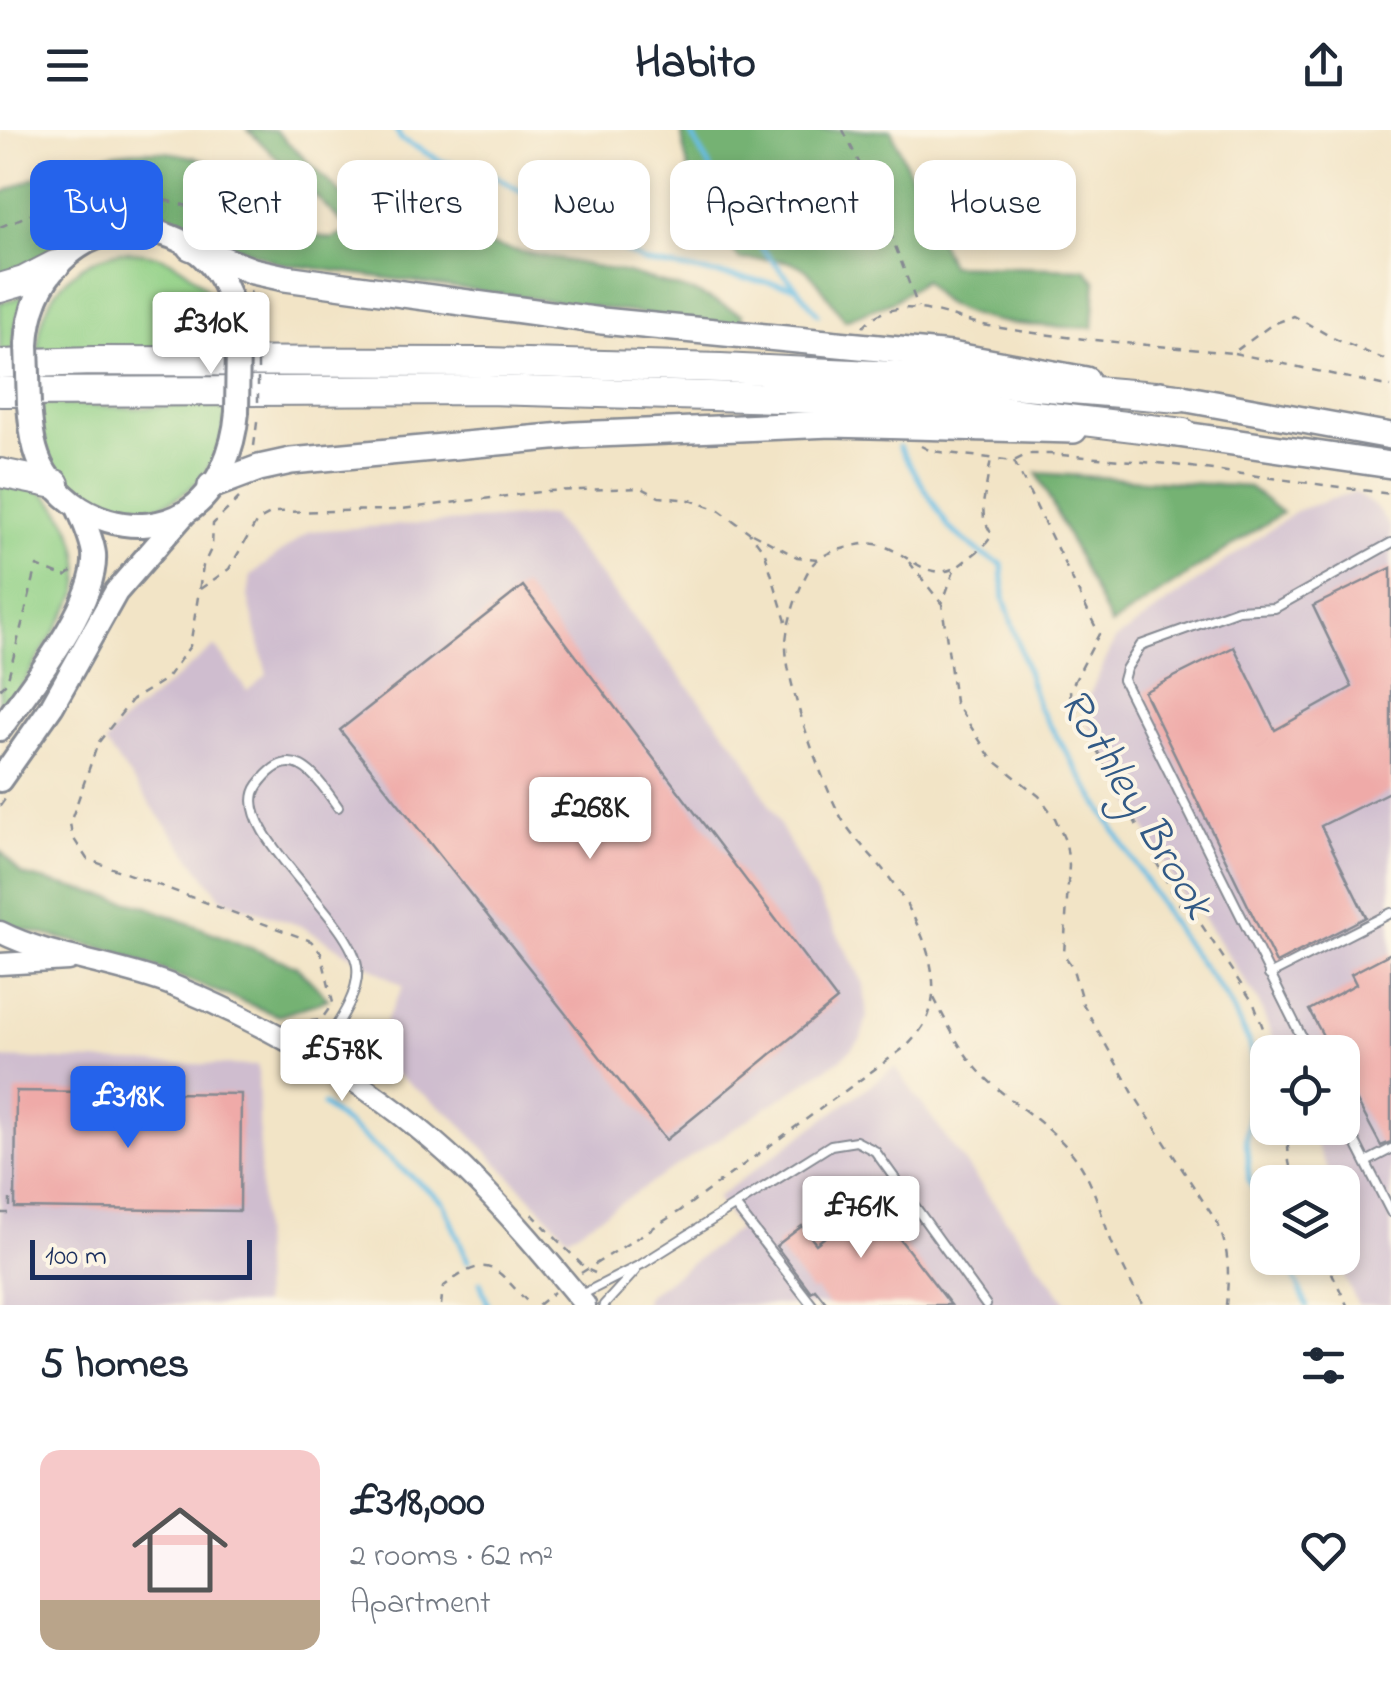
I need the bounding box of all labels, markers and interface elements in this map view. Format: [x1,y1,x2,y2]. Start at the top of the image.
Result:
text: Habito [635,32,756,98]
icon: menu [40,38,95,93]
icon: share [1296,38,1351,93]
chip: Buy [30,160,163,250]
chip: Rent [183,160,317,250]
chip: Filters [337,160,498,250]
chip: New [518,160,650,250]
chip: Apartment [670,160,894,250]
chip: House [914,160,1076,250]
pin: £310K [141,292,281,377]
text: £310K [175,301,247,348]
water label: Rothley Brook [1040,677,1231,934]
pin: £268K [520,777,660,862]
text: £268K [551,786,629,833]
pin: £578K [272,1019,412,1104]
text: £578K [302,1028,382,1075]
map controls [1250,1035,1360,1275]
button: locate [1250,1035,1360,1145]
pin: £318K [58,1066,198,1151]
text: £318K [92,1075,164,1122]
button: layers [1250,1165,1360,1275]
pin: £761K [791,1176,931,1261]
text: £761K [824,1185,898,1232]
scale bar [30,1235,252,1280]
text: 100 m [45,1237,107,1278]
text: 5 homes [40,1335,189,1396]
icon: filters [1296,1338,1351,1393]
text: £318,000 [350,1473,485,1534]
icon: home [120,1490,240,1610]
icon: heart [1296,1523,1351,1578]
text: 2 rooms · 62 m² [350,1534,553,1581]
text: Apartment [350,1581,491,1628]

